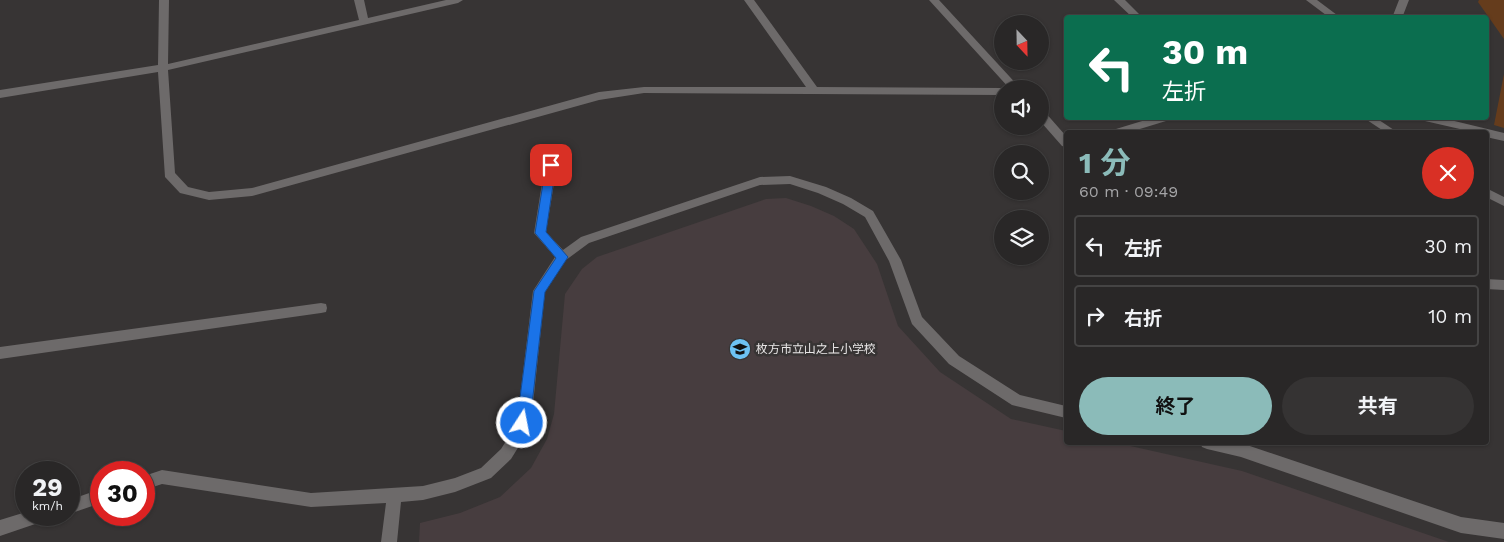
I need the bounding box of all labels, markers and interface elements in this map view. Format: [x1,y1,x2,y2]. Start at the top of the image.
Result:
north arrow [994,15,1049,70]
map controls [994,15,1049,265]
text: 30 m [1162,31,1248,73]
icon: left [1079,35,1144,100]
text: 左折 [1162,79,1206,104]
button: sound [994,80,1049,135]
pin [530,144,572,186]
button: search [994,145,1049,200]
text: 1 分 [1079,145,1131,180]
button: close [1422,147,1474,199]
icon: arrive [537,151,565,179]
text: 60 m · 09:49 [1079,182,1178,201]
button: layers [994,210,1049,265]
icon: left [1081,232,1109,260]
text: 30 m [1425,235,1472,258]
text: 左折 [1124,237,1162,260]
icon: right [1081,302,1109,330]
text: 10 m [1428,305,1472,328]
text: 右折 [1124,307,1162,330]
school or university icon: 枚方市立山之上小学校 [728,337,752,361]
place label: 枚方市立山之上小学校 [756,342,876,356]
button: 終了 [1079,377,1272,435]
button: 共有 [1282,377,1474,435]
position arrow [495,396,547,448]
speed limit sign: 30 [90,461,155,526]
text: 29 [32,473,63,502]
text: km/h [32,499,63,513]

